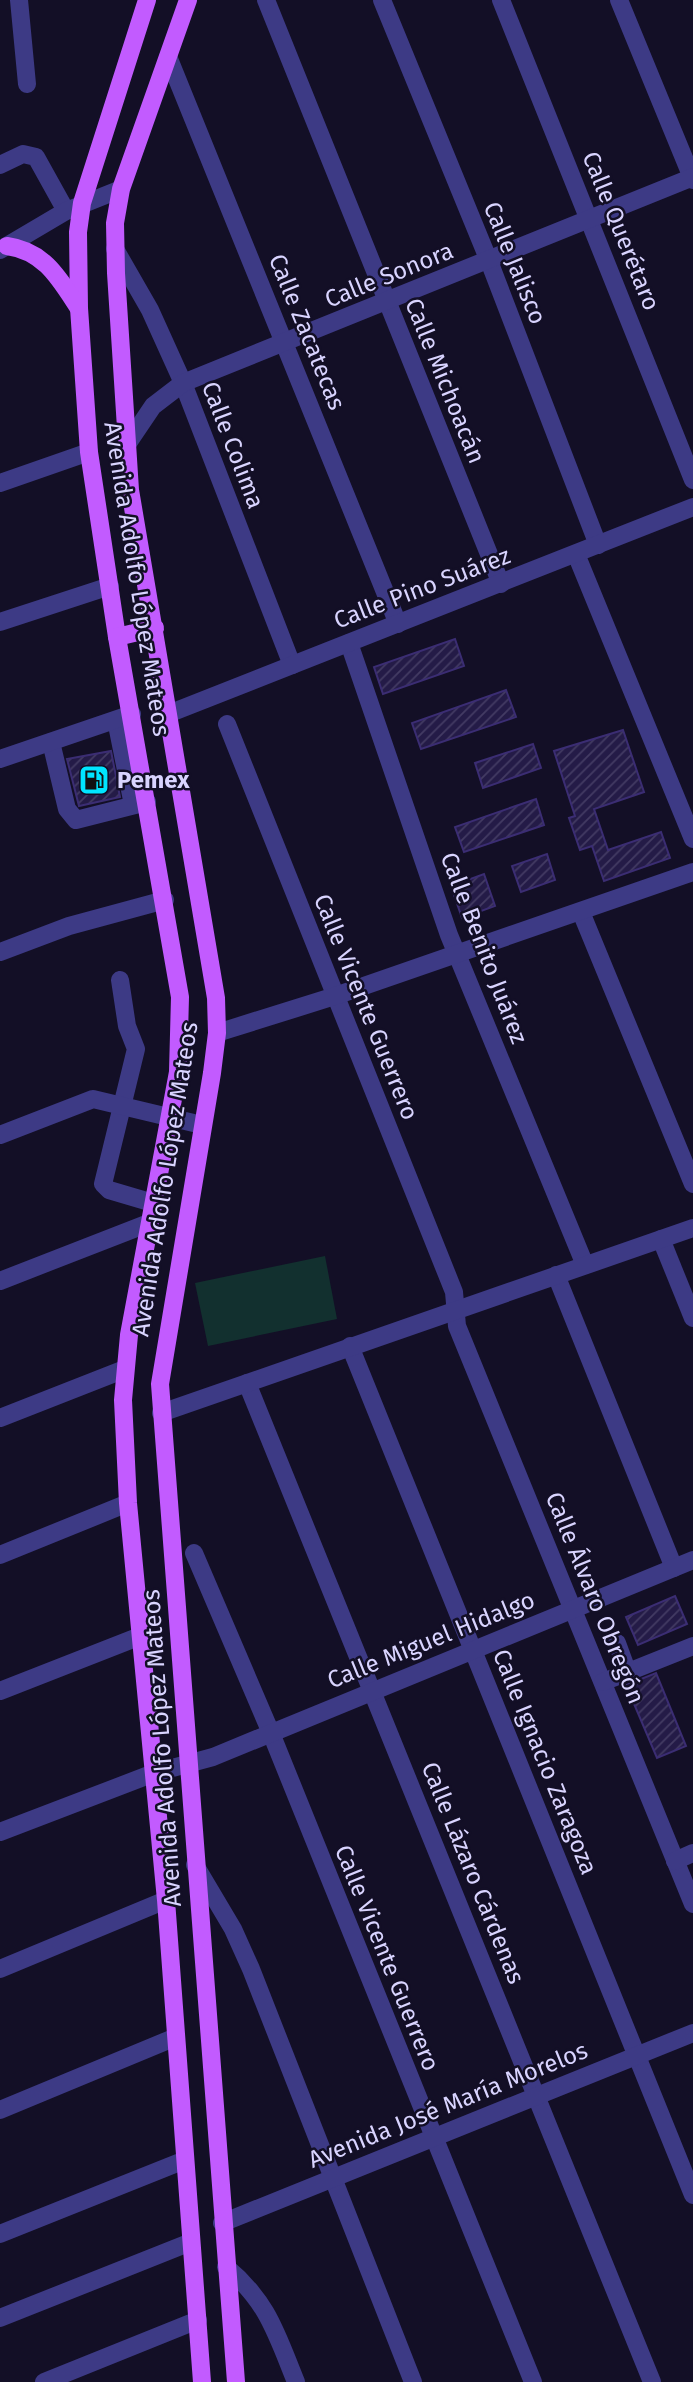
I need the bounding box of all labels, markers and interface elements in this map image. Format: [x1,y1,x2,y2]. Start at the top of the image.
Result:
street label: Calle Querétaro [576,148,666,314]
street label: Calle Jalisco [478,198,552,328]
street label: Calle Sonora [321,237,457,313]
street label: Calle Zacatecas [263,250,351,414]
street label: Calle Michoacán [399,294,491,468]
street label: Calle Colima [196,378,270,512]
street label: Avenida Adolfo López Mateos [98,420,176,738]
street label: Calle Pino Suárez [330,541,514,635]
fuel station icon: Pemex [77,763,111,797]
place label: Pemex [117,766,190,794]
street label: Calle Benito Juárez [435,848,533,1048]
street label: Calle Vicente Guerrero [308,890,424,1124]
street label: Avenida Adolfo López Mateos [126,1020,204,1338]
street label: Calle Álvaro Obregón [540,1488,651,1708]
street label: Calle Miguel Hidalgo [323,1586,539,1694]
street label: Avenida Adolfo López Mateos [137,1588,187,1908]
street label: Calle Ignacio Zaragoza [487,1645,603,1879]
street label: Calle Lázaro Cárdenas [416,1758,530,1988]
street label: Calle Vicente Guerrero [329,1841,445,2075]
street label: Avenida José María Morelos [304,2036,592,2174]

